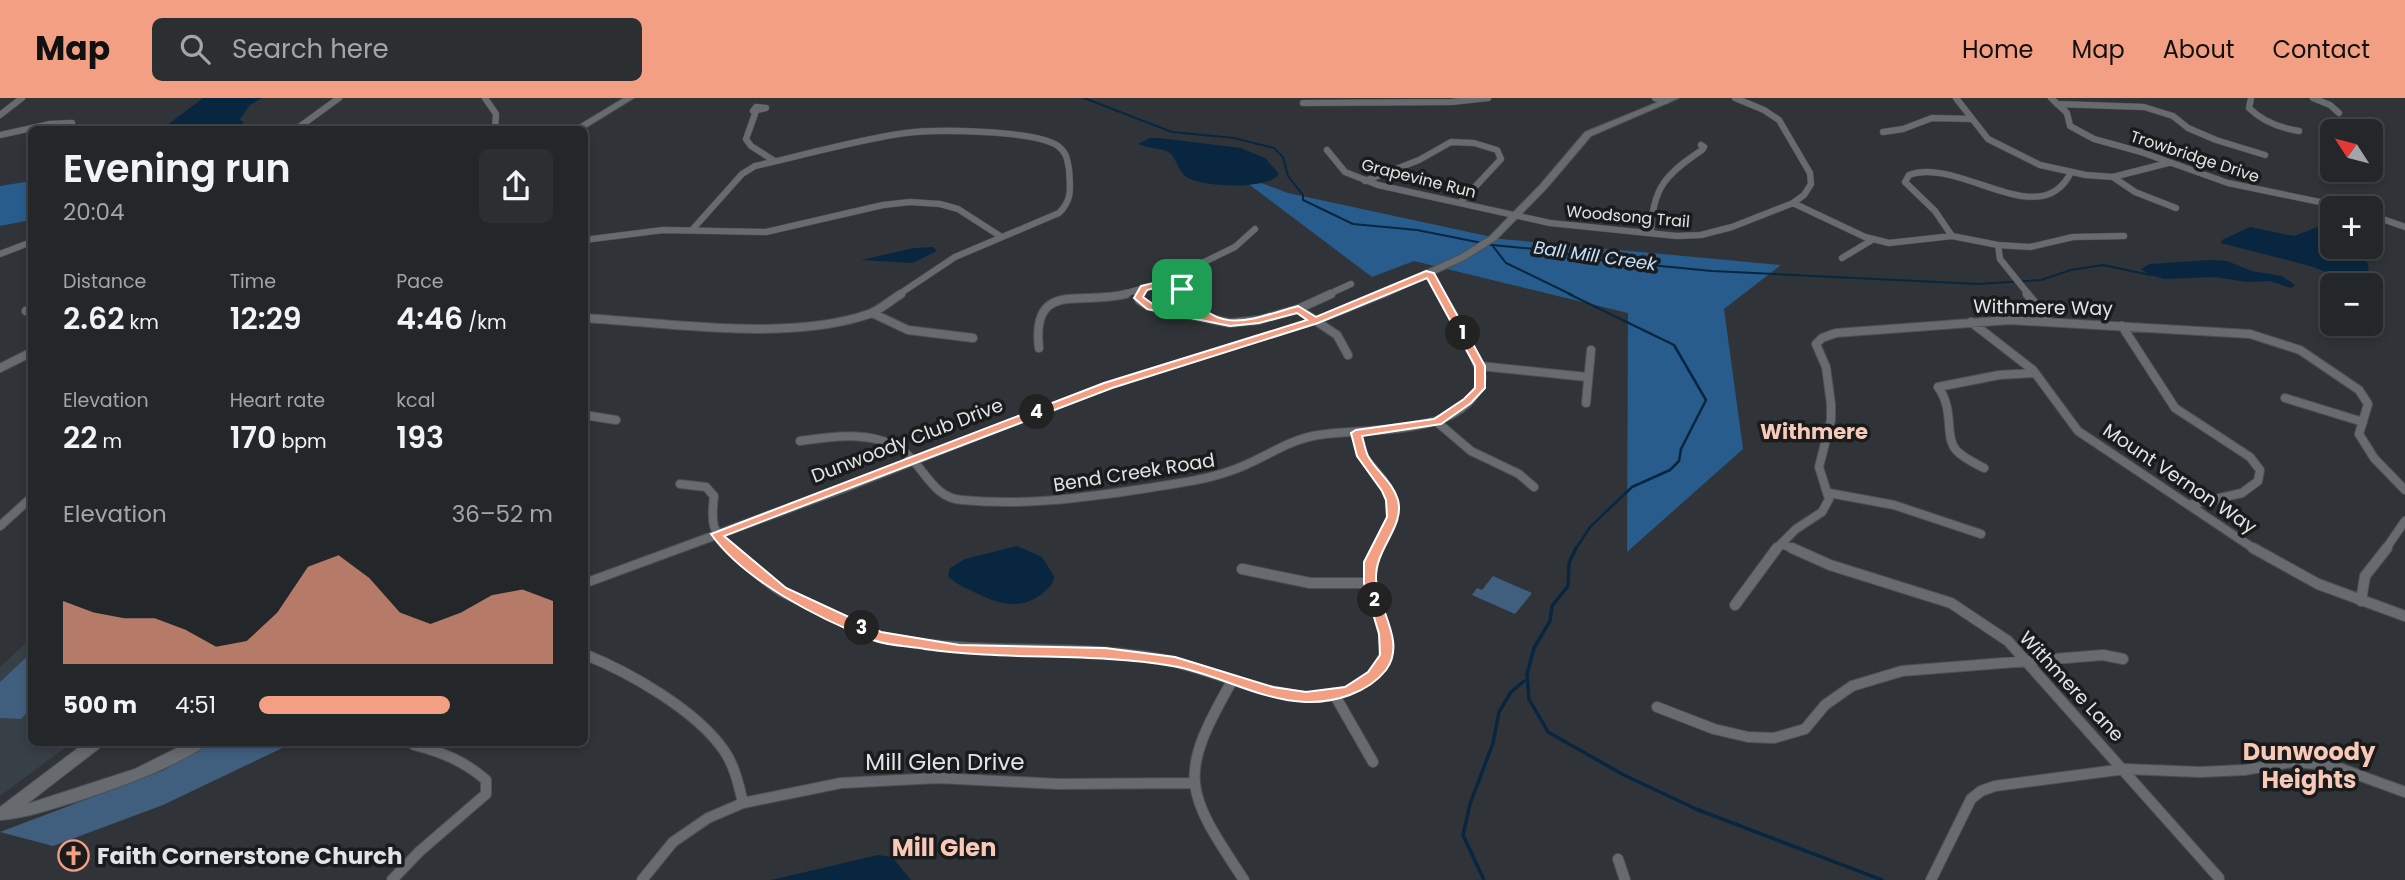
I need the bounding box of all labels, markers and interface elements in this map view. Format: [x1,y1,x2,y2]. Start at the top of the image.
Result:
search box [152,18,642,81]
text: Map [35,25,110,72]
icon: search [176,30,214,68]
text: Search here [232,31,389,67]
text: Home [1962,33,2034,66]
text: Map [2072,33,2125,66]
text: About [2163,33,2234,66]
text: Contact [2272,33,2370,66]
north arrow [2320,119,2384,182]
map controls [2320,119,2383,336]
street label: Trowbridge Drive [2127,125,2263,188]
text: Evening run [63,142,291,195]
button: share [479,149,553,223]
street label: Grapevine Run [1359,153,1479,204]
text: 20:04 [63,196,124,228]
button: + [2320,196,2383,259]
street label: Woodsong Trail [1565,200,1691,233]
water label: Ball Mill Creek [1532,235,1659,277]
pin [1152,259,1212,319]
text: Distance [63,268,146,295]
text: Time [230,268,276,295]
text: Pace [396,268,444,295]
icon: arrive [1163,270,1201,308]
button: − [2320,273,2383,336]
street label: Withmere Way [1973,293,2113,322]
text: 2.62 [63,297,124,340]
text: 12:29 [230,297,302,340]
text: 4:46 [396,297,463,340]
text: km [124,309,159,336]
text: /km [463,309,507,336]
pin: 1 [1446,316,1480,350]
text: 1 [1459,319,1466,346]
text: Elevation [63,387,149,414]
text: Heart rate [230,387,325,414]
text: kcal [396,387,435,414]
street label: Dunwoody Club Drive [807,391,1007,490]
pin: 4 [1020,394,1054,430]
text: 4 [1030,398,1043,425]
text: 22 [63,416,97,459]
text: 170 [230,416,276,459]
text: 193 [396,416,444,459]
district label: Withmere [1760,417,1868,446]
street label: Mount Vernon Way [2097,417,2262,540]
text: m [97,428,122,455]
text: bpm [276,428,327,455]
street label: Bend Creek Road [1051,446,1217,499]
text: Elevation [63,498,167,530]
text: 36–52 m [452,498,553,530]
pin: 2 [1358,582,1392,618]
text: 2 [1369,586,1380,613]
pin: 3 [844,610,880,646]
text: 3 [856,614,867,641]
street label: Withmere Lane [2013,625,2130,748]
text: 500 m [63,689,137,721]
text: 4:51 [175,689,216,721]
district label: Dunwoody Heights [2243,735,2376,796]
street label: Mill Glen Drive [865,746,1025,778]
district label: Mill Glen [892,831,996,864]
church icon: Faith Cornerstone Church [57,839,91,873]
place label: Faith Cornerstone Church [97,840,402,872]

